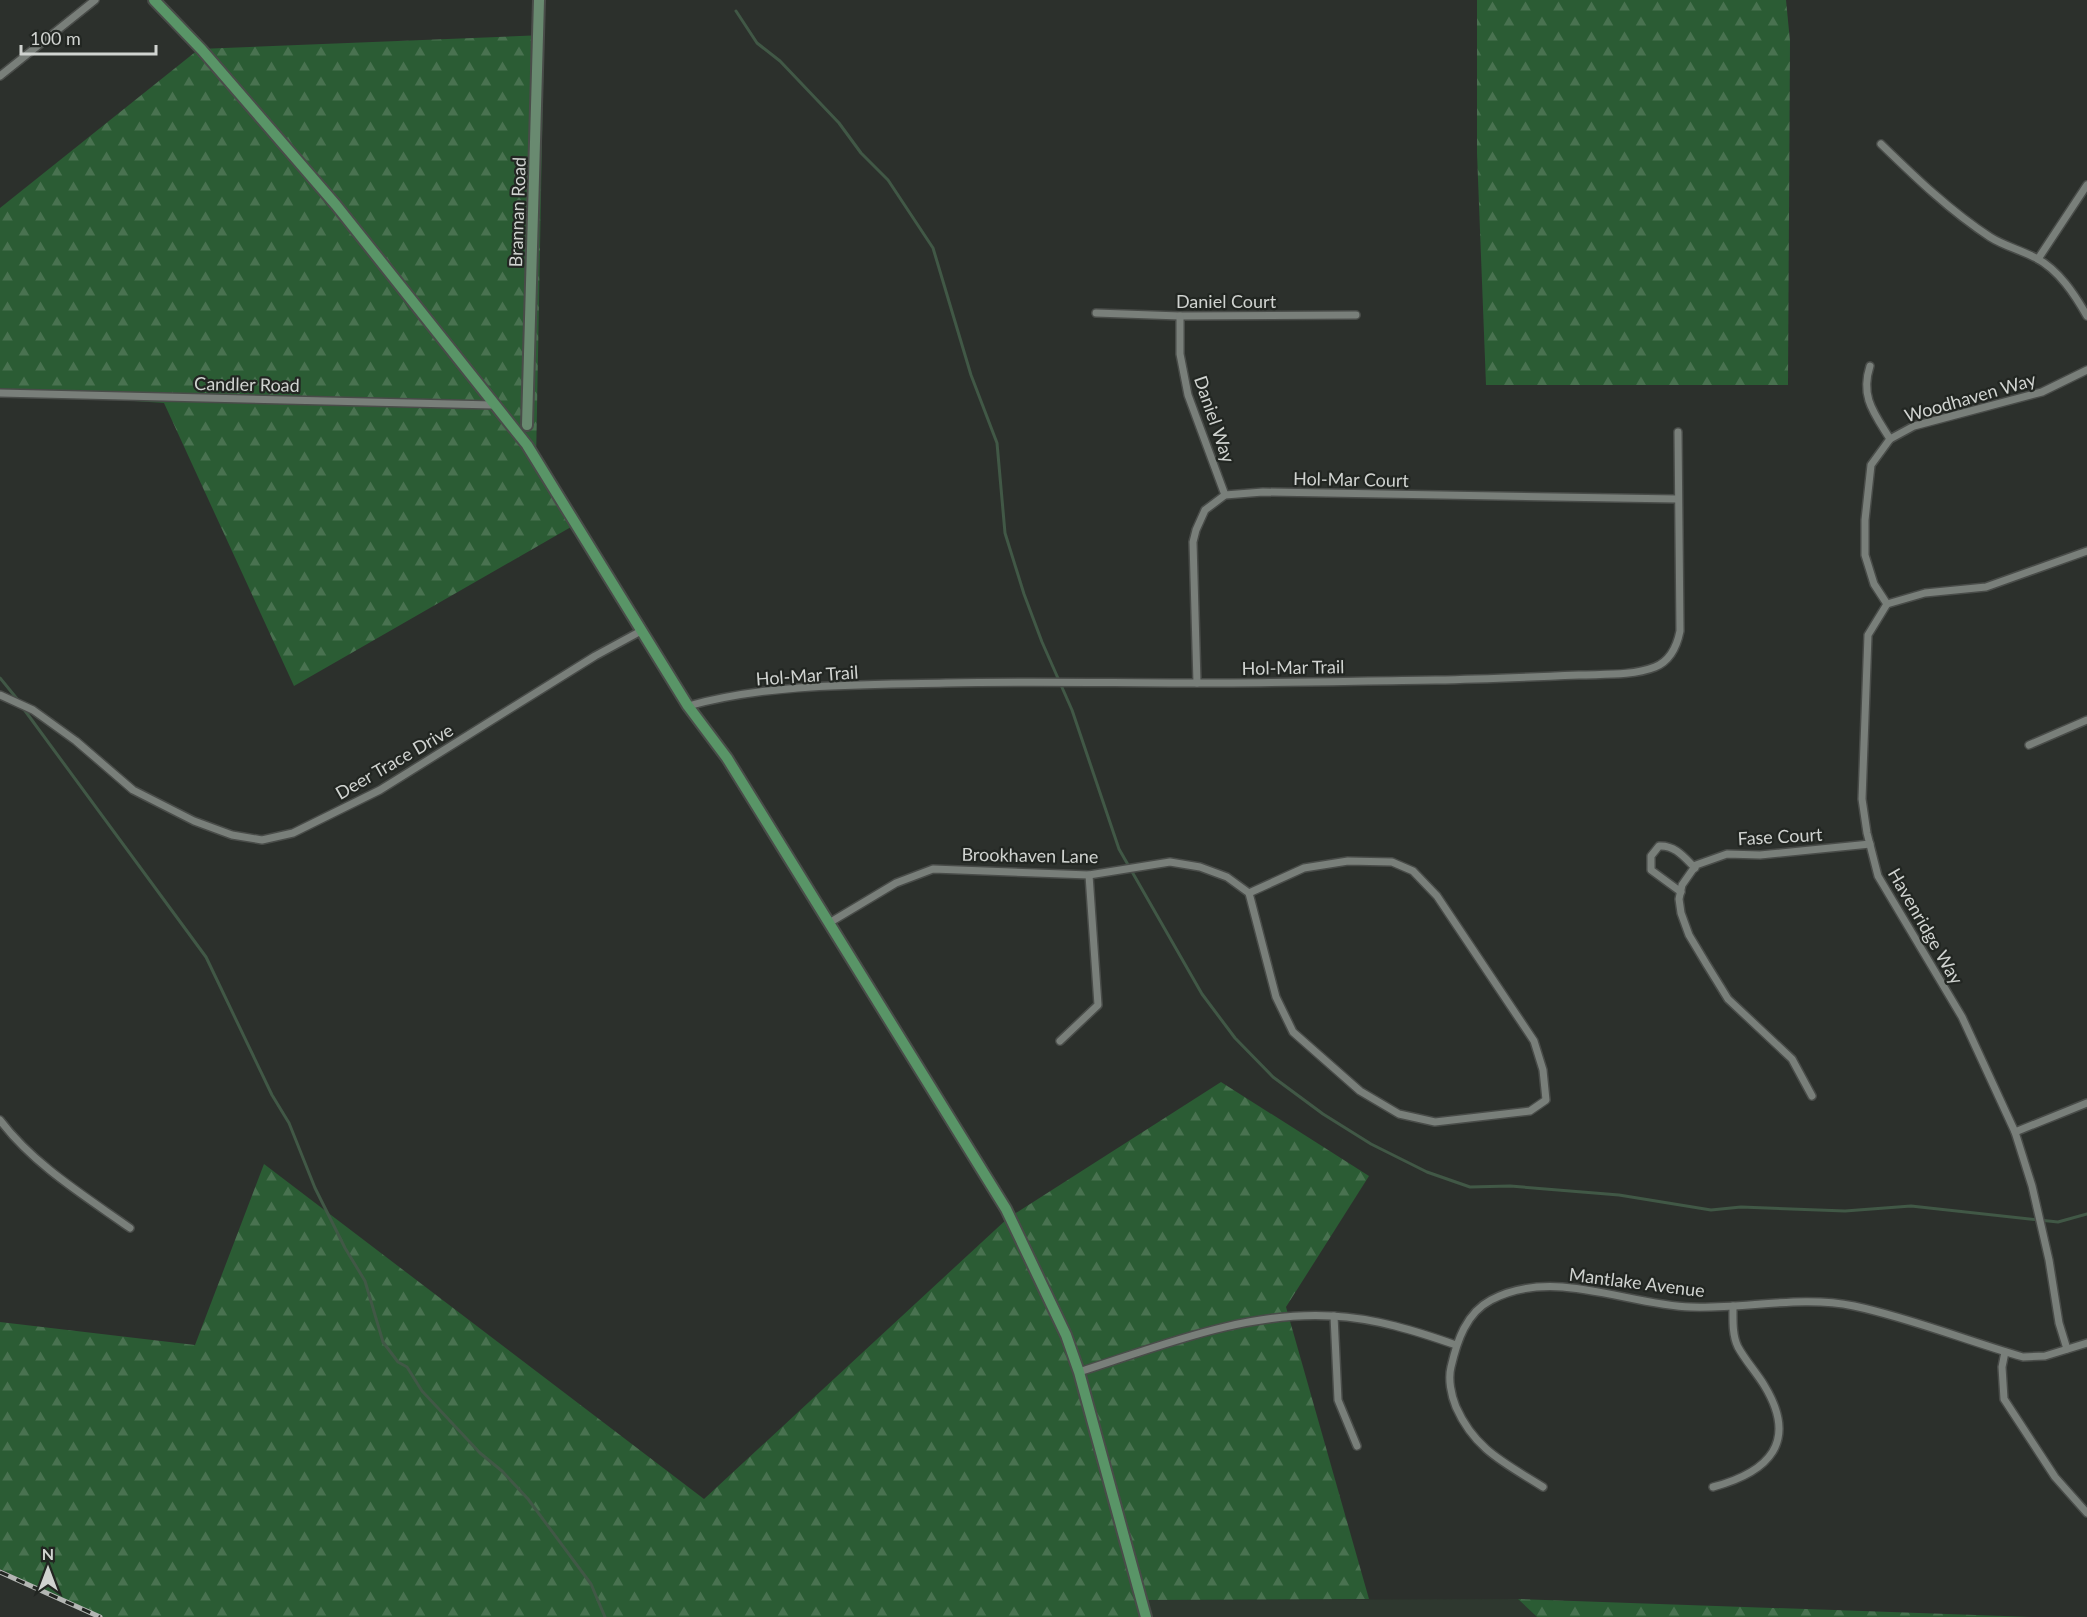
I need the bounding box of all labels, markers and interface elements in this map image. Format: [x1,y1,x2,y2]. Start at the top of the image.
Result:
scale bar [21,18,156,56]
text: 100 m [30,27,81,49]
street label: Brannan Road [504,156,530,268]
street label: Daniel Court [1176,290,1277,312]
street label: Woodhaven Way [1902,368,2039,426]
street label: Candler Road [194,372,300,396]
street label: Daniel Way [1190,373,1240,466]
street label: Hol-Mar Court [1293,467,1410,491]
street label: Hol-Mar Trail [1241,655,1345,679]
street label: Hol-Mar Trail [755,660,859,690]
street label: Deer Trace Drive [331,718,457,804]
street label: Fase Court [1737,823,1823,849]
street label: Brookhaven Lane [961,843,1099,867]
street label: Havenridge Way [1884,864,1969,989]
street label: Mantlake Avenue [1568,1263,1706,1301]
north arrow [18,1539,78,1599]
text: N [42,1544,54,1563]

